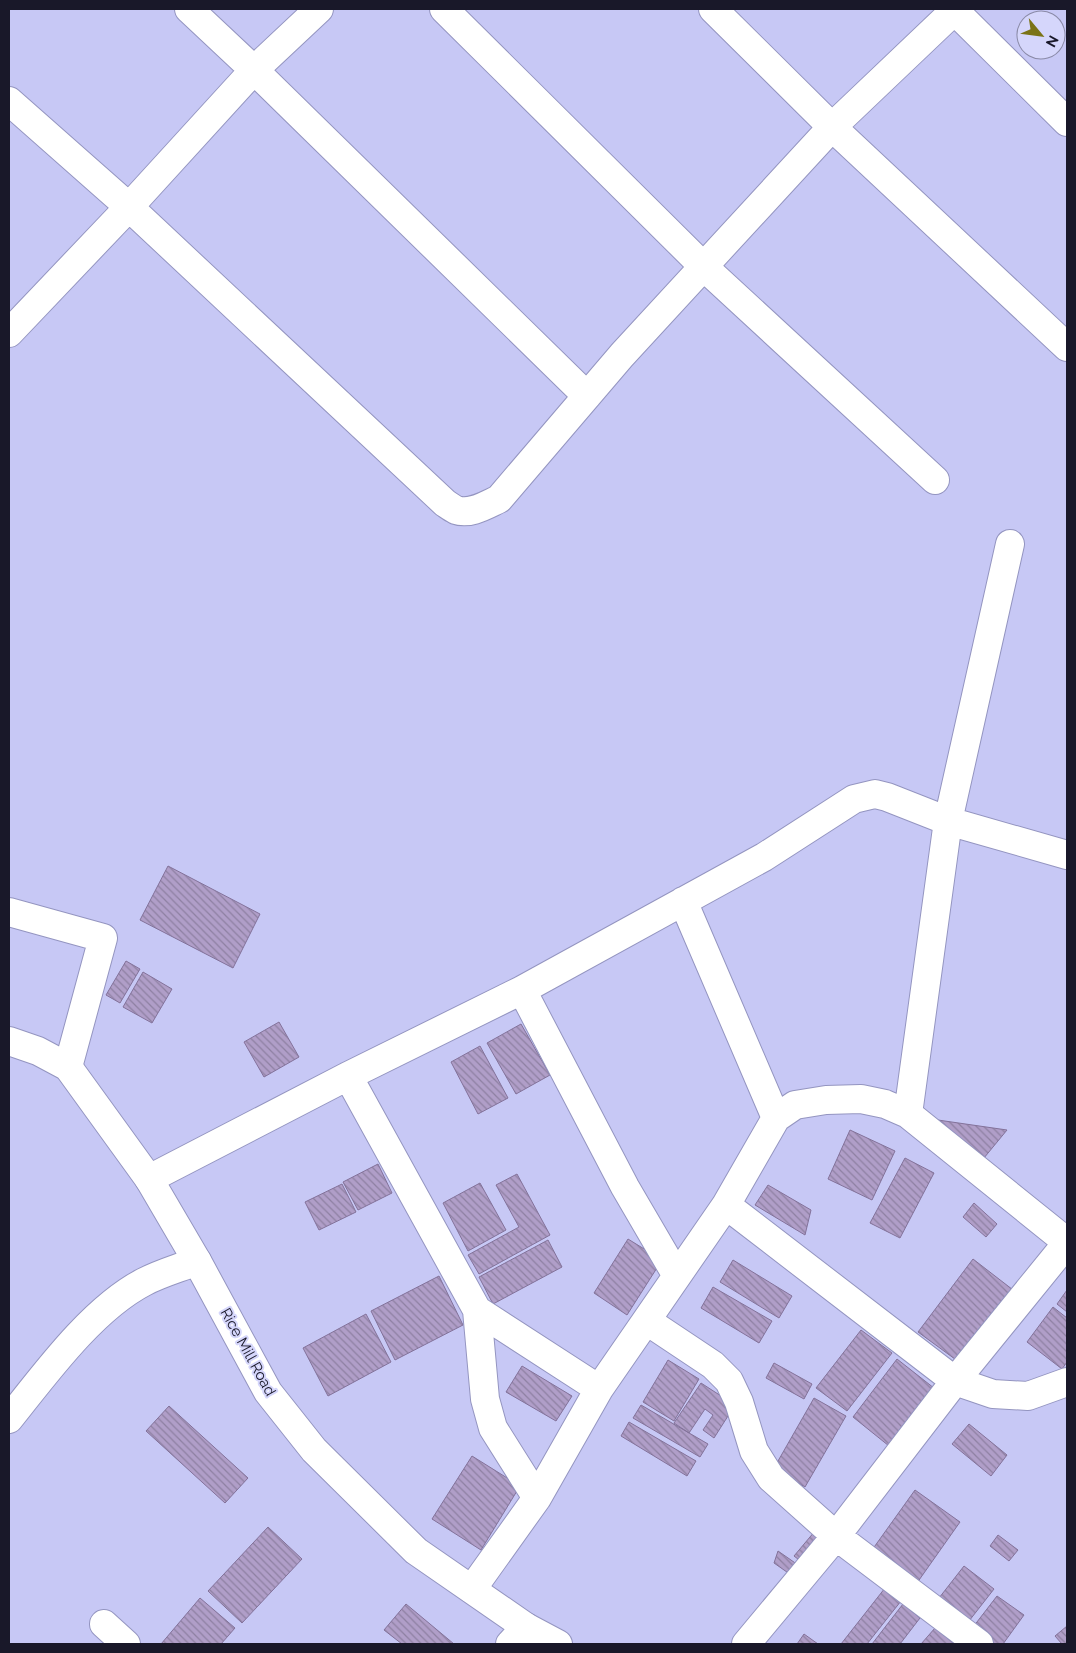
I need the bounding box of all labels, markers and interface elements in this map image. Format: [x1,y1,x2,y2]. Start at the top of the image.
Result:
north arrow [1016,10,1066,60]
text: N [1043,33,1062,50]
street label: Rice Mill Road [216,1305,280,1399]

